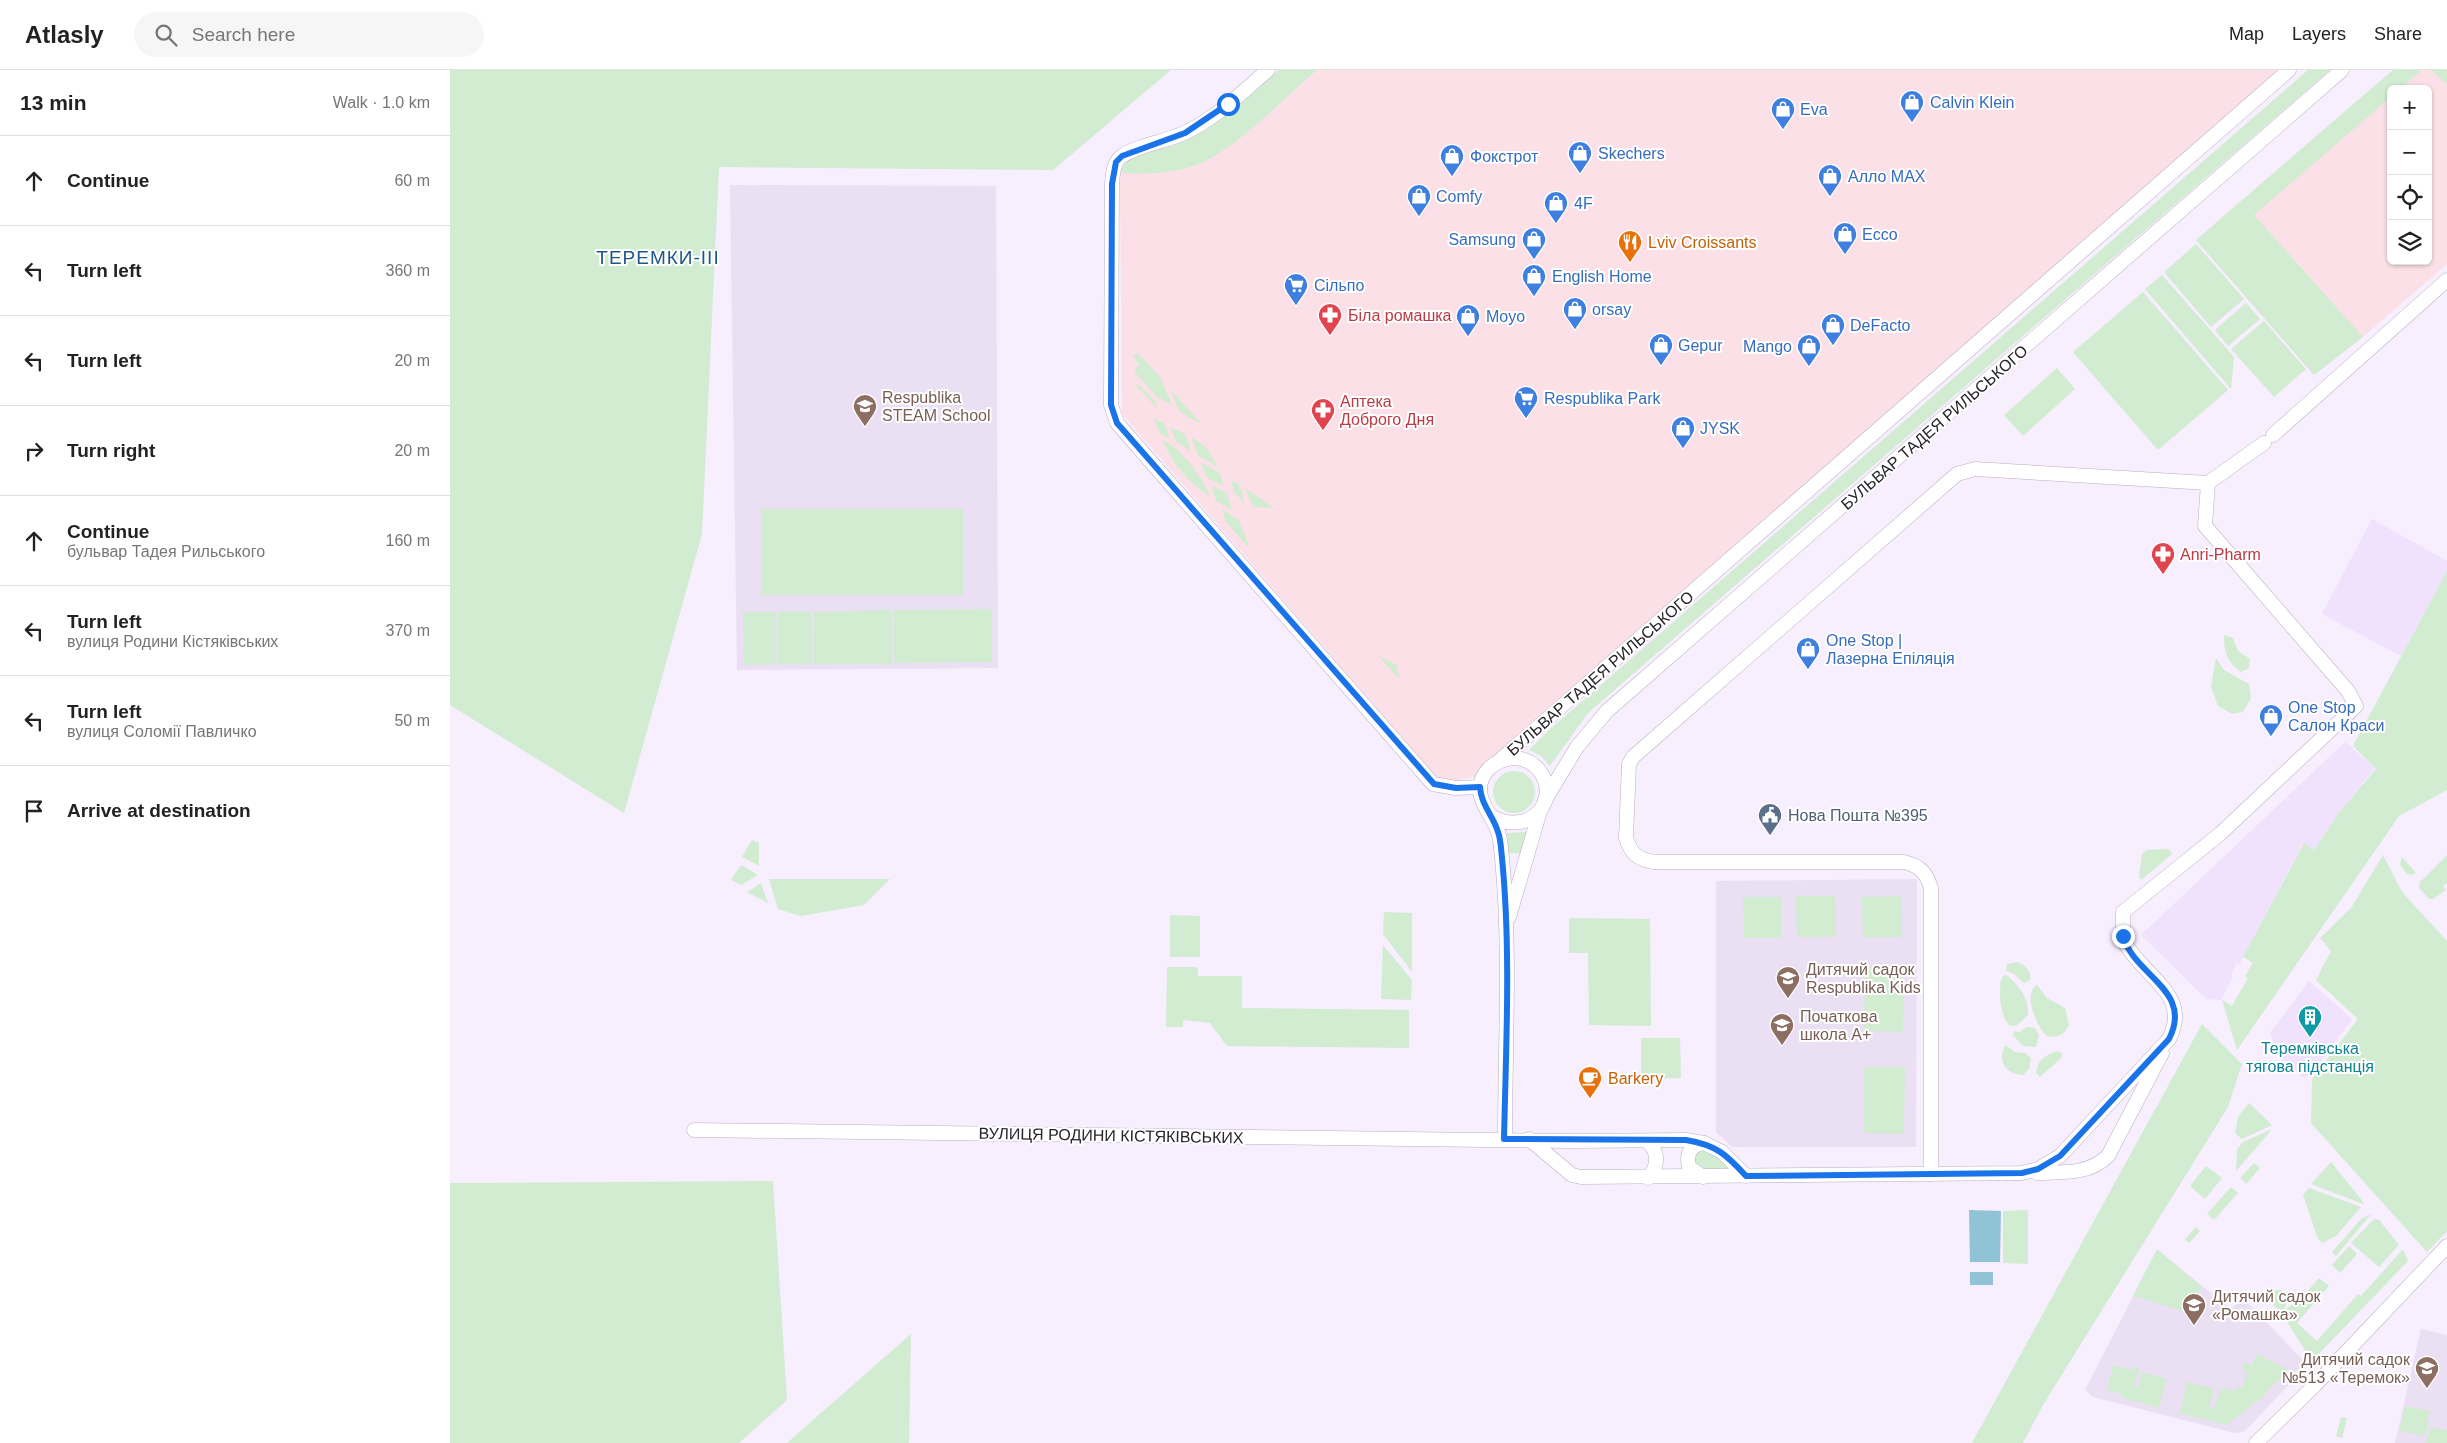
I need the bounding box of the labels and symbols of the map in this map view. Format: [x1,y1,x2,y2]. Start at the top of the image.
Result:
shop icon: Calvin Klein [1899,89,1925,123]
route start [1217,93,1240,116]
place label: Calvin Klein [1930,94,2014,111]
shop icon: Eva [1770,96,1796,130]
place label: Eva [1800,101,1828,118]
shop icon: Skechers [1567,140,1593,174]
shop icon: Фокстрот [1439,143,1465,177]
place label: Skechers [1598,145,1665,162]
place label: Фокстрот [1470,148,1539,165]
shop icon: Алло MAX [1817,163,1843,197]
place label: Алло MAX [1848,168,1926,185]
shop icon: Comfy [1406,183,1432,217]
place label: Comfy [1436,188,1482,205]
shop icon: 4F [1543,190,1569,224]
place label: 4F [1574,195,1593,212]
shop icon: Ecco [1832,221,1858,255]
shop icon: Samsung [1521,226,1547,260]
place label: Ecco [1862,226,1898,243]
restaurant icon: Lviv Croissants [1617,229,1643,263]
place label: Samsung [1448,231,1516,248]
place label: Lviv Croissants [1648,234,1756,251]
district label: ТЕРЕМКИ-III [596,247,720,268]
shop icon: English Home [1521,263,1547,297]
place label: English Home [1552,268,1652,285]
supermarket icon: Сільпо [1283,272,1309,306]
place label: Сільпо [1314,277,1364,294]
shop icon: orsay [1562,296,1588,330]
place label: orsay [1592,301,1631,318]
pharmacy icon: Біла ромашка [1317,302,1343,336]
shop icon: Moyo [1455,303,1481,337]
place label: Біла ромашка [1348,307,1452,324]
place label: Moyo [1486,308,1525,325]
shop icon: DeFacto [1820,312,1846,346]
place label: DeFacto [1850,317,1911,334]
shop icon: Gepur [1648,332,1674,366]
shop icon: Mango [1796,333,1822,367]
place label: Gepur [1678,337,1723,354]
place label: Mango [1743,338,1792,355]
street label: БУЛЬВАР ТАДЕЯ РИЛЬСЬКОГО [1838,342,2031,513]
supermarket icon: Respublika Park [1513,385,1539,419]
place label: Respublika STEAM School [882,389,990,424]
place label: Respublika Park [1544,390,1662,407]
school or university icon: Respublika STEAM School [852,393,878,427]
place label: Аптека Доброго Дня [1340,393,1434,428]
pharmacy icon: Аптека Доброго Дня [1310,397,1336,431]
shop icon: JYSK [1670,415,1696,449]
place label: JYSK [1700,420,1740,437]
pharmacy icon: Anri-Pharm [2150,541,2176,575]
place label: Anri-Pharm [2180,546,2261,563]
street label: БУЛЬВАР ТАДЕЯ РИЛЬСЬКОГО [1504,588,1697,759]
place label: One Stop | Лазерна Епіляція [1826,632,1955,667]
shop icon: One Stop | Лазерна Епіляція [1795,636,1821,670]
place label: One Stop Салон Краси [2288,699,2384,734]
shop icon: One Stop Салон Краси [2258,703,2284,737]
public building icon: Нова Пошта №395 [1757,802,1783,836]
place label: Нова Пошта №395 [1788,807,1928,824]
route end [2112,925,2135,948]
place label: Дитячий садок Respublika Kids [1806,961,1921,996]
school or university icon: Дитячий садок Respublika Kids [1775,965,1801,999]
building icon: Теремківська тягова підстанція [2297,1004,2323,1038]
place label: Початкова школа А+ [1800,1008,1878,1043]
school or university icon: Початкова школа А+ [1769,1012,1795,1046]
place label: Теремківська тягова підстанція [2246,1040,2374,1075]
cafe icon: Barkery [1577,1065,1603,1099]
place label: Barkery [1608,1070,1663,1087]
street label: ВУЛИЦЯ РОДИНИ КІСТЯКІВСЬКИХ [978,1125,1244,1146]
place label: Дитячий садок «Ромашка» [2212,1288,2322,1323]
school or university icon: Дитячий садок «Ромашка» [2181,1292,2207,1326]
place label: Дитячий садок №513 «Теремок» [2281,1351,2411,1386]
school or university icon: Дитячий садок №513 «Теремок» [2414,1355,2440,1389]

